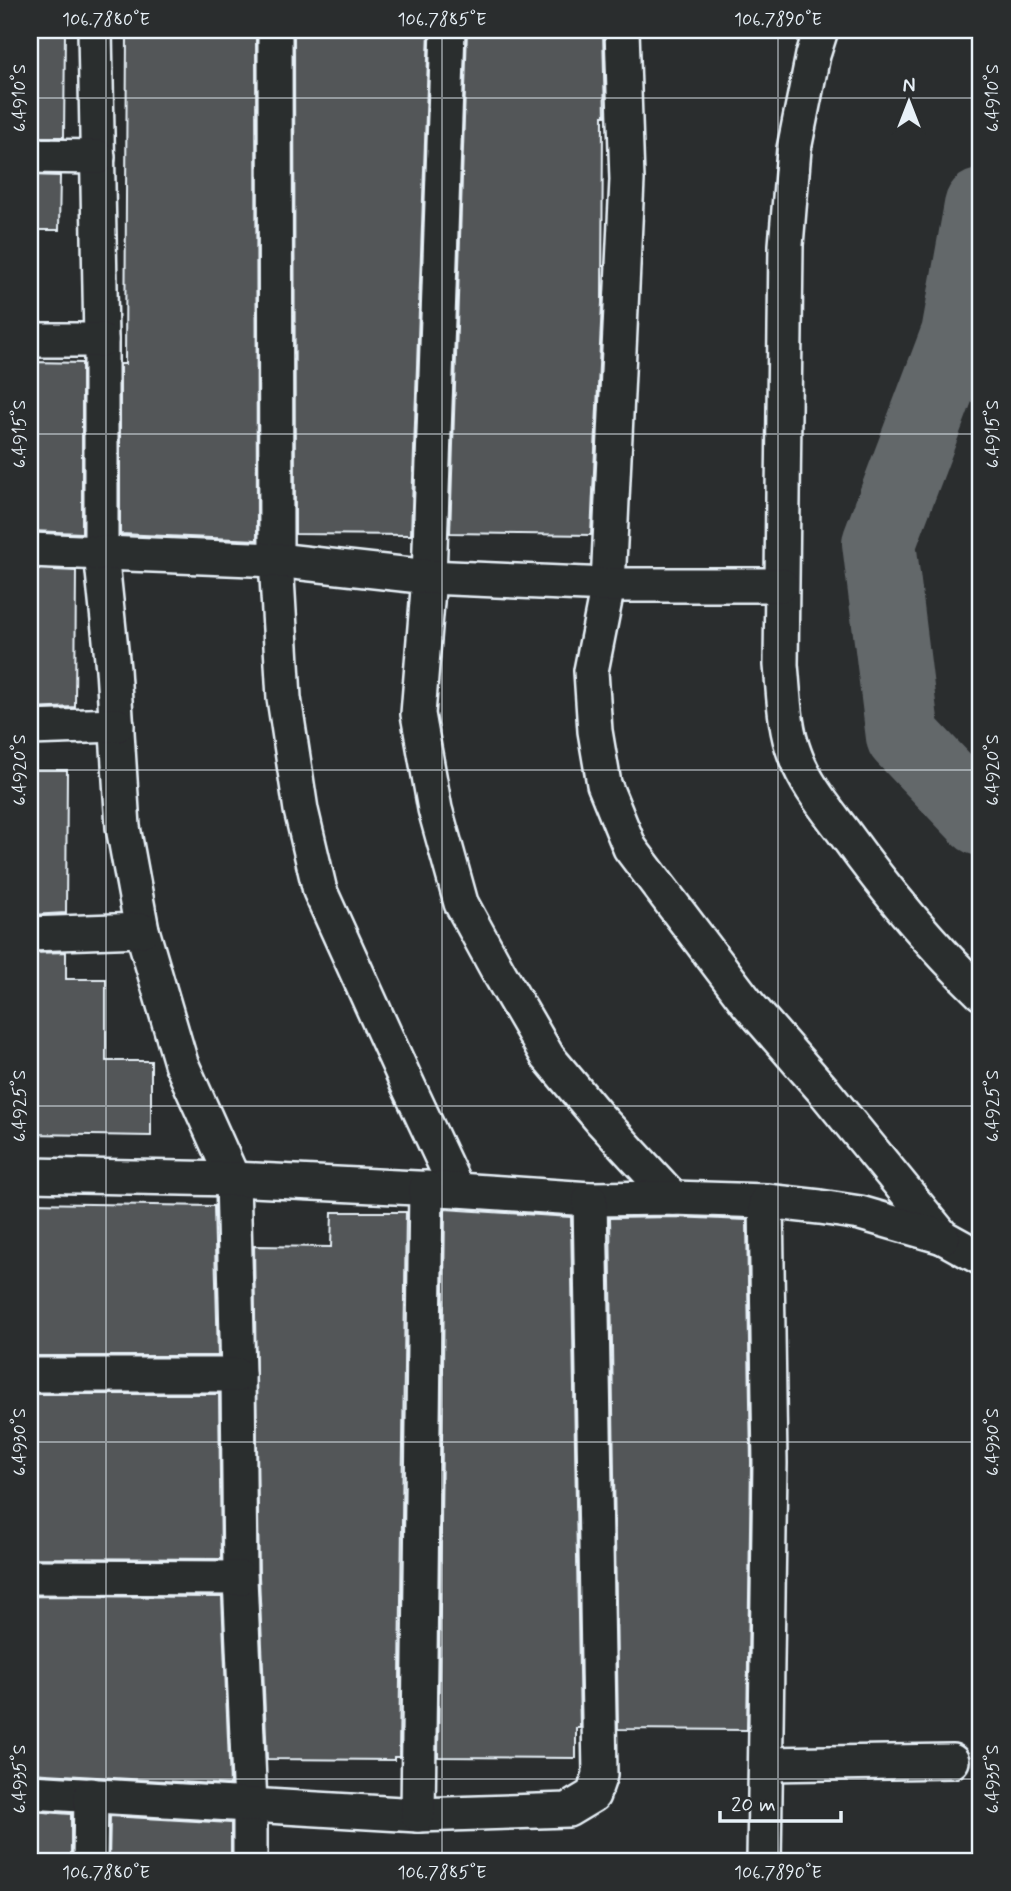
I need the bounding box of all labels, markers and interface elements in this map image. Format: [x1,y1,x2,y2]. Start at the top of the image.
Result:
text: 106.7880°E [62,8,150,32]
text: 106.7885°E [398,8,486,32]
text: 106.7890°E [734,8,822,32]
text: 6.4910°S [8,64,32,132]
text: 6.4910°S [981,64,1005,132]
north arrow [874,66,944,136]
text: N [903,74,915,99]
text: 6.4915°S [8,400,32,468]
text: 6.4915°S [981,400,1005,468]
text: 6.4920°S [8,734,32,806]
text: 6.4920°S [981,734,1005,806]
text: 6.4925°S [8,1070,32,1142]
text: 6.4925°S [981,1070,1005,1142]
text: 6.4930°S [8,1408,32,1476]
text: 6.4930°S [981,1408,1005,1476]
text: 6.4935°S [8,1745,32,1813]
text: 6.4935°S [981,1745,1005,1813]
scale bar [720,1779,841,1823]
text: 20 m [731,1791,776,1819]
text: 106.7880°E [62,1861,150,1885]
text: 106.7885°E [398,1861,486,1885]
text: 106.7890°E [734,1861,822,1885]

